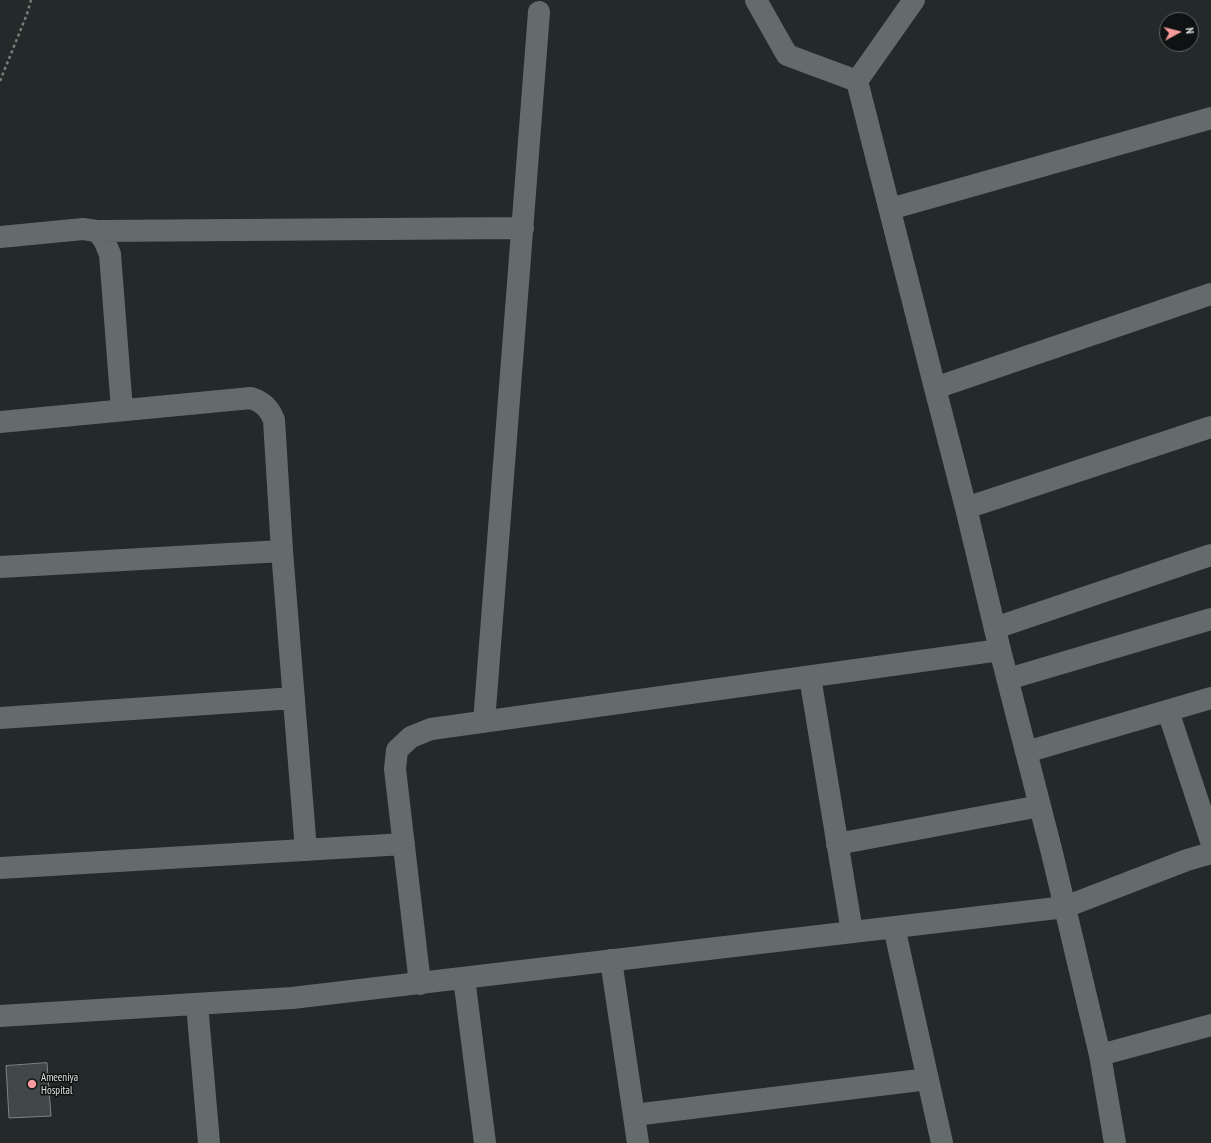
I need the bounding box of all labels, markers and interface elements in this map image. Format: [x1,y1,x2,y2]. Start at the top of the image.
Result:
north arrow [1159,12,1199,52]
text: N [1183,27,1197,34]
place label: Ameeniya Hospital [41,1071,78,1097]
marker: Ameeniya Hospital [26,1078,38,1090]

